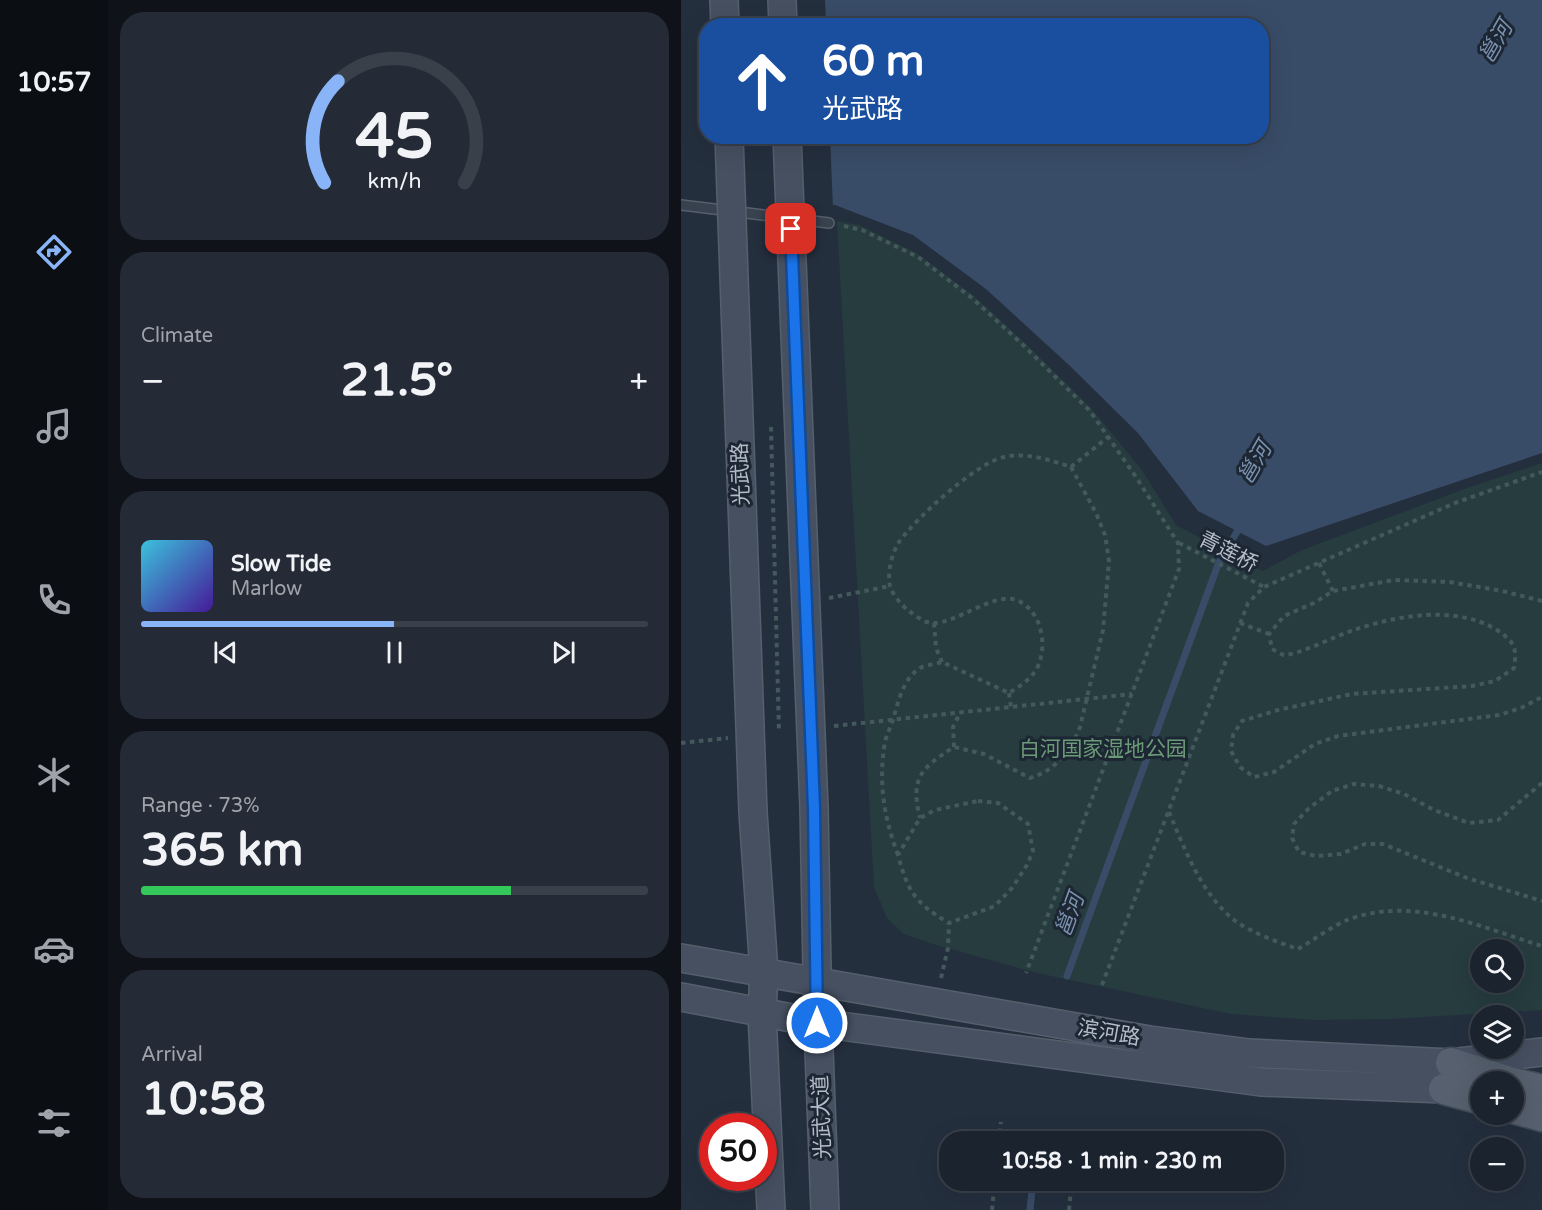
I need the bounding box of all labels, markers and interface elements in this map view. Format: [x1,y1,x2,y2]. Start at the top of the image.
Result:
water label: 邕河 [1474,13,1520,68]
text: 60 m [822,36,924,87]
icon: ahead [723,42,801,120]
text: 10:57 [17,66,91,99]
text: 光武路 [822,93,903,126]
text: 45 [355,100,434,175]
text: km/h [368,168,421,194]
pin [765,203,816,254]
icon: arrive [774,212,807,245]
icon: directions [33,231,75,273]
text: Climate [141,324,213,348]
text: 21.5° [341,354,453,408]
text: − [141,362,165,401]
text: + [629,362,648,401]
icon: music [33,405,75,447]
water label: 邕河 [1233,434,1279,489]
street label: 光武路 [727,442,755,506]
street label: 青莲桥 [1194,527,1262,577]
text: Slow Tide [231,551,331,577]
text: Marlow [231,577,302,601]
icon: phone [33,579,75,621]
icon: previous [209,636,242,669]
icon: pause [378,636,411,669]
icon: next [547,636,580,669]
park label: 白河国家湿地公园 [1019,737,1187,762]
icon: climate [33,754,75,796]
text: Range · 73% [141,794,260,818]
text: 365 km [141,824,303,878]
water label: 邕河 [1050,886,1091,940]
icon: car [33,928,75,970]
map controls [1470,939,1524,1191]
button: search [1470,939,1524,993]
position arrow [785,991,849,1055]
button: layers [1470,1005,1524,1059]
street label: 滨河路 [1076,1015,1142,1051]
text: Arrival [141,1043,203,1067]
button: + [1470,1071,1524,1125]
text: 10:58 [141,1073,266,1127]
street label: 光武大道 [808,1075,836,1159]
icon: filters [33,1102,75,1144]
speed limit sign: 50 [699,1113,777,1191]
button: − [1470,1137,1524,1191]
text: 10:58 · 1 min · 230 m [1001,1148,1222,1174]

